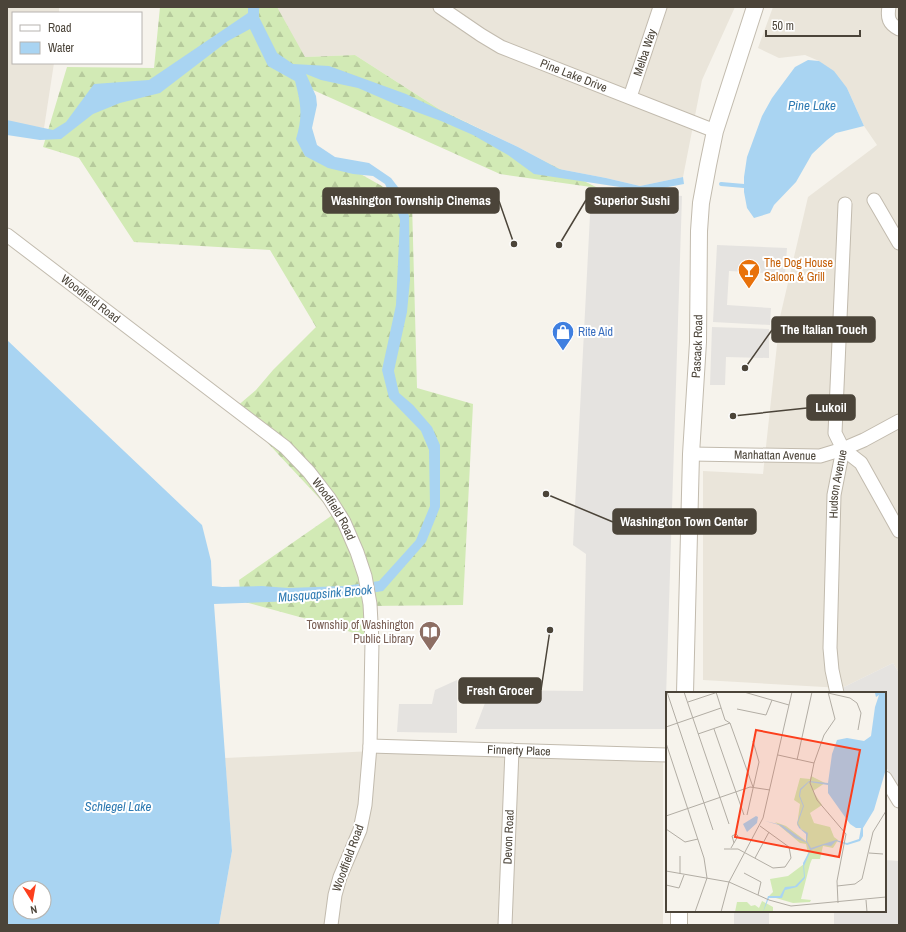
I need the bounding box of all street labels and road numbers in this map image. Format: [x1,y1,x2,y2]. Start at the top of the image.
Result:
street label: Melba Way [630,27,660,78]
street label: Pine Lake Drive [538,55,609,96]
street label: Woodfield Road [58,271,123,326]
street label: Pascack Road [688,314,706,378]
street label: Manhattan Avenue [734,447,816,464]
street label: Hudson Avenue [825,448,851,519]
street label: Woodfield Road [308,475,359,543]
street label: Finnerty Place [487,742,551,759]
street label: Devon Road [499,809,518,865]
street label: Woodfield Road [328,822,368,894]

